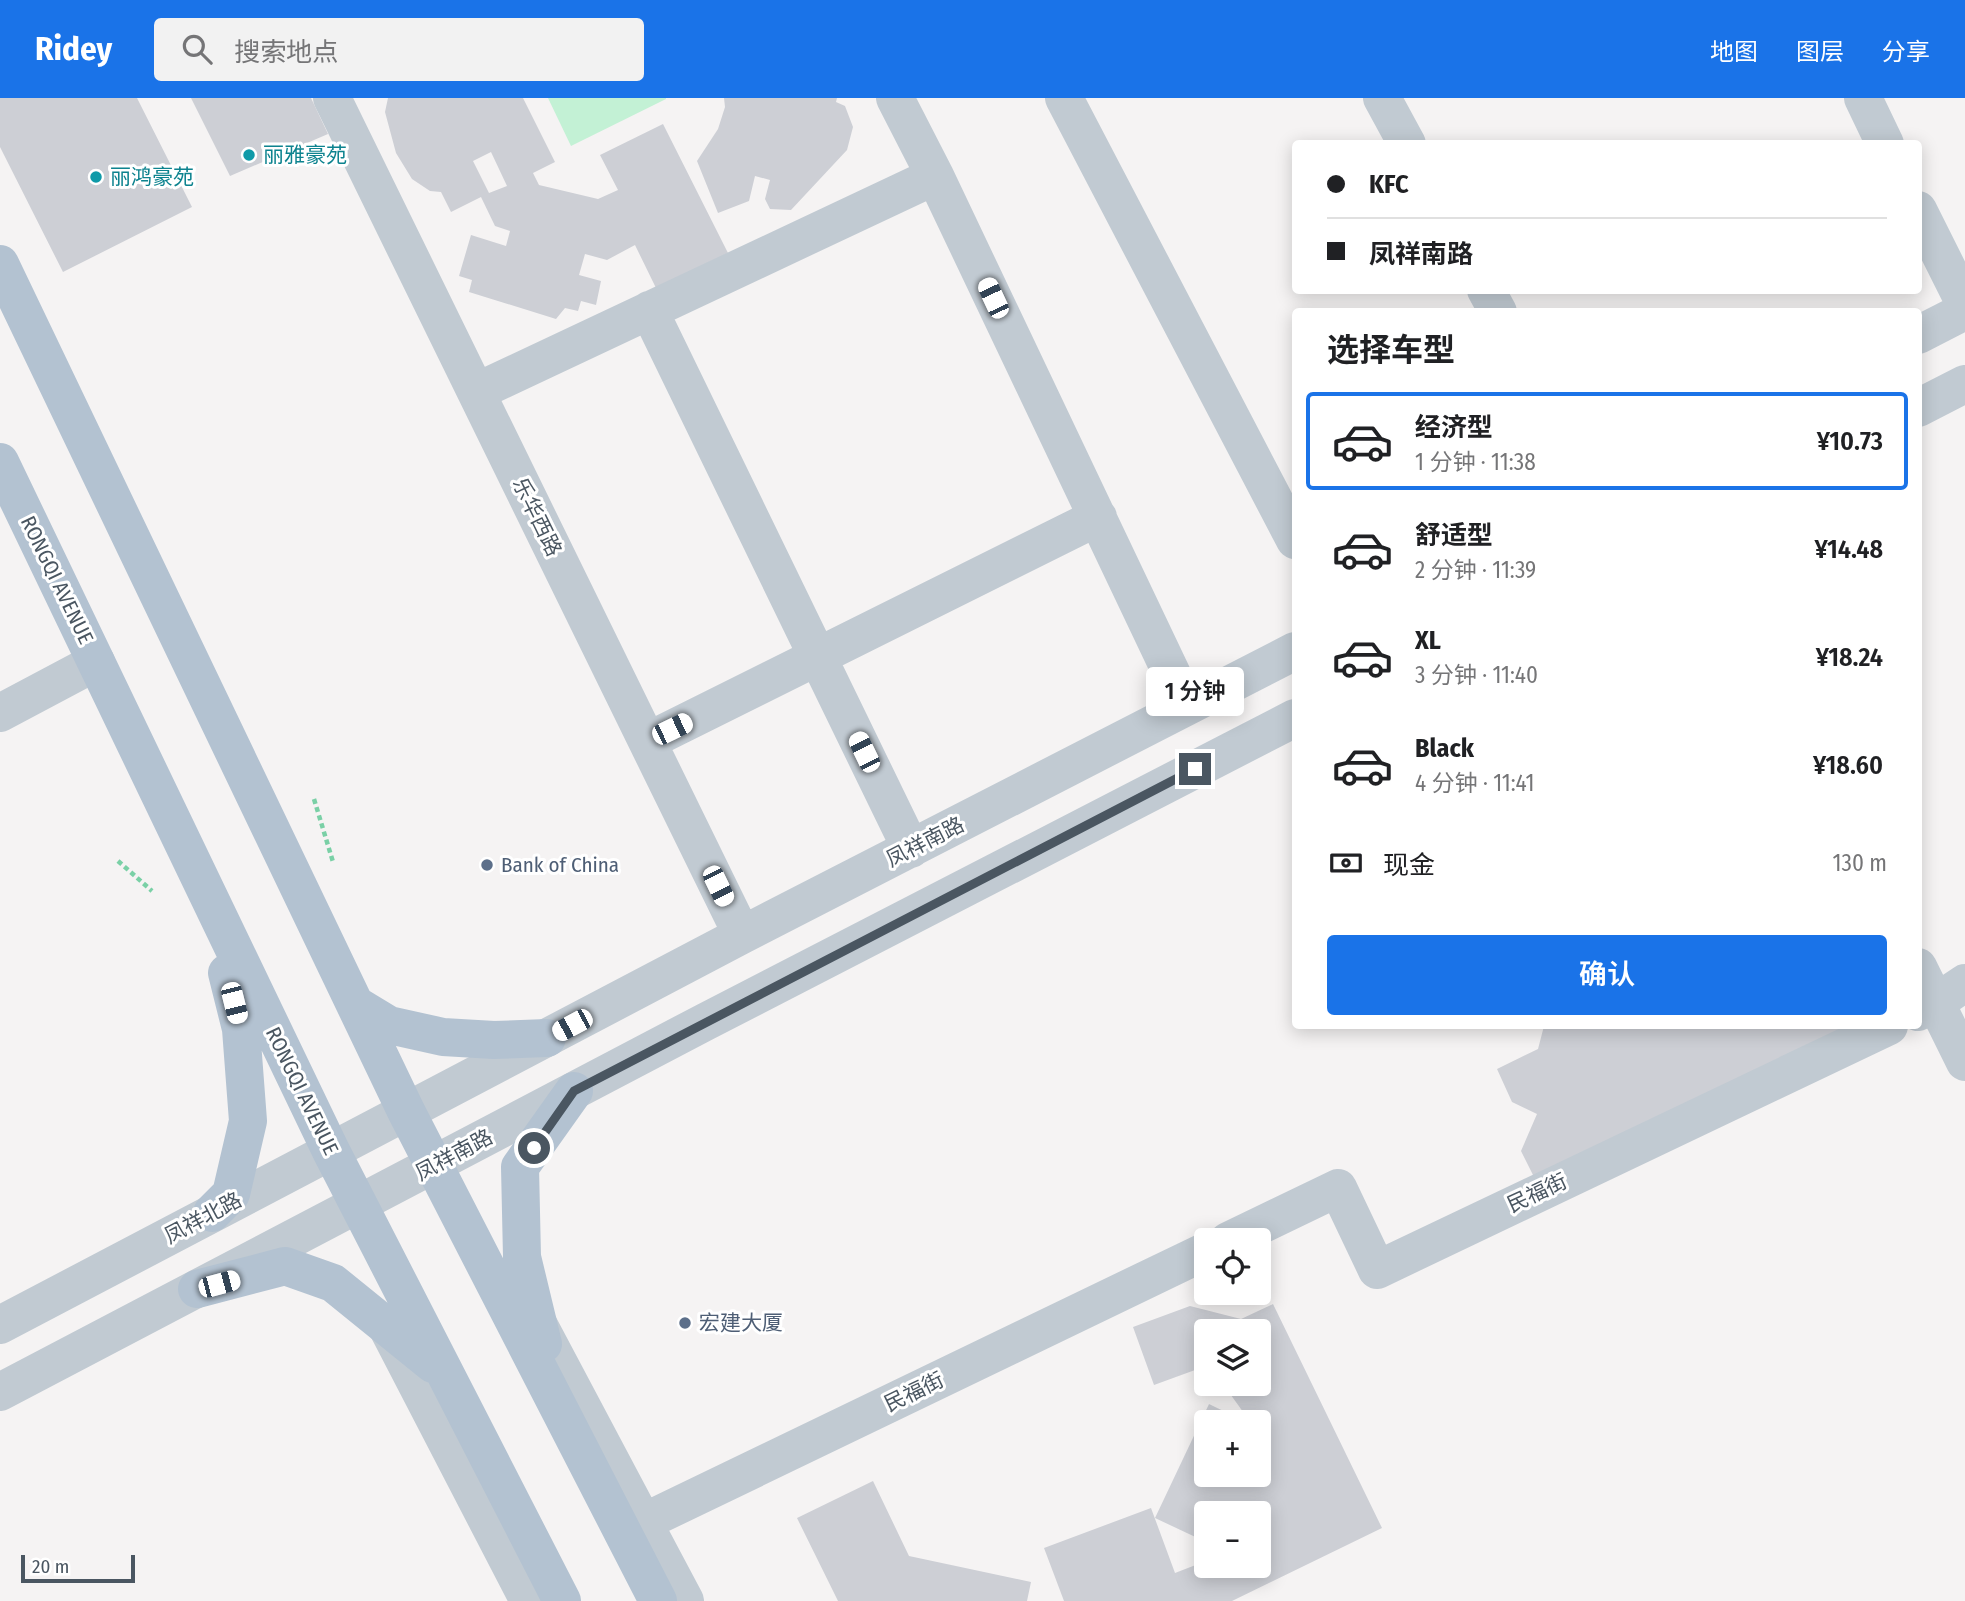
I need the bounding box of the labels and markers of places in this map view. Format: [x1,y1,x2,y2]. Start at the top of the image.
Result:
place label: 丽雅豪苑 [263,142,347,168]
marker: 丽雅豪苑 [241,147,257,163]
place label: 丽鸿豪苑 [110,164,194,190]
marker: 丽鸿豪苑 [88,169,104,185]
place label: Bank of China [501,852,619,878]
marker: Bank of China [479,857,495,873]
place label: 宏建大厦 [699,1310,783,1336]
marker: 宏建大厦 [677,1315,693,1331]

